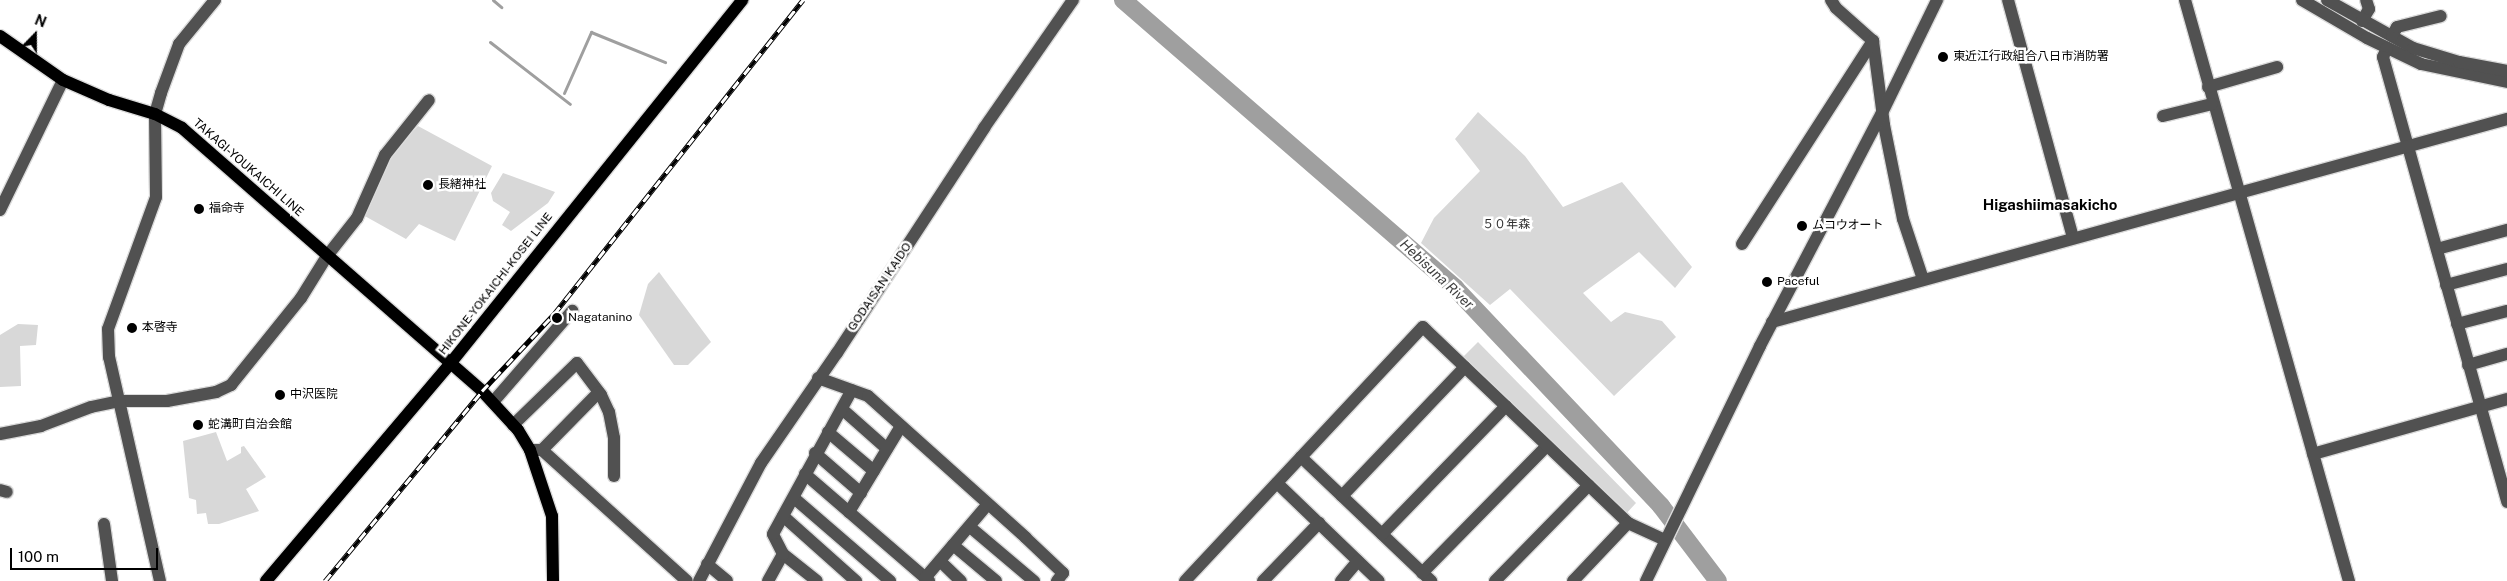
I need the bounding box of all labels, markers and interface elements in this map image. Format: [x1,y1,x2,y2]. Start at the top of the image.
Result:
north arrow [10,10,60,60]
text: N [33,12,49,31]
place label: 東近江行政組合八日市消防署 [1953,50,2109,64]
marker: 東近江行政組合八日市消防署 [1937,51,1949,63]
street label: TAKAGI-YOUKAICHI LINE [190,116,306,220]
place label: 長緒神社 [438,178,486,192]
marker: 長緒神社 [422,179,434,191]
district label: Higashiimasakicho [1983,196,2117,214]
place label: 福命寺 [209,202,245,216]
marker: 福命寺 [193,203,205,215]
street label: HIKONE-YOKAICHI-KOSEI LINE [436,210,556,358]
park label: ５０年森 [1482,218,1530,232]
place label: ムコウオート [1812,219,1884,233]
marker: ムコウオート [1796,220,1808,232]
water label: Hebisuna River [1397,236,1477,312]
street label: GODAISAN KAIDO [845,240,915,334]
place label: Paceful [1777,275,1820,289]
marker: Paceful [1761,276,1773,288]
marker: Nagatanino [550,311,564,325]
place label: Nagatanino [568,311,632,325]
place label: 本啓寺 [142,321,178,335]
marker: 本啓寺 [126,322,138,334]
place label: 中沢医院 [290,388,338,402]
marker: 中沢医院 [274,389,286,401]
place label: 蛇溝町自治会館 [208,418,292,432]
marker: 蛇溝町自治会館 [192,419,204,431]
scale bar [12,538,160,570]
text: 100 m [18,548,59,565]

